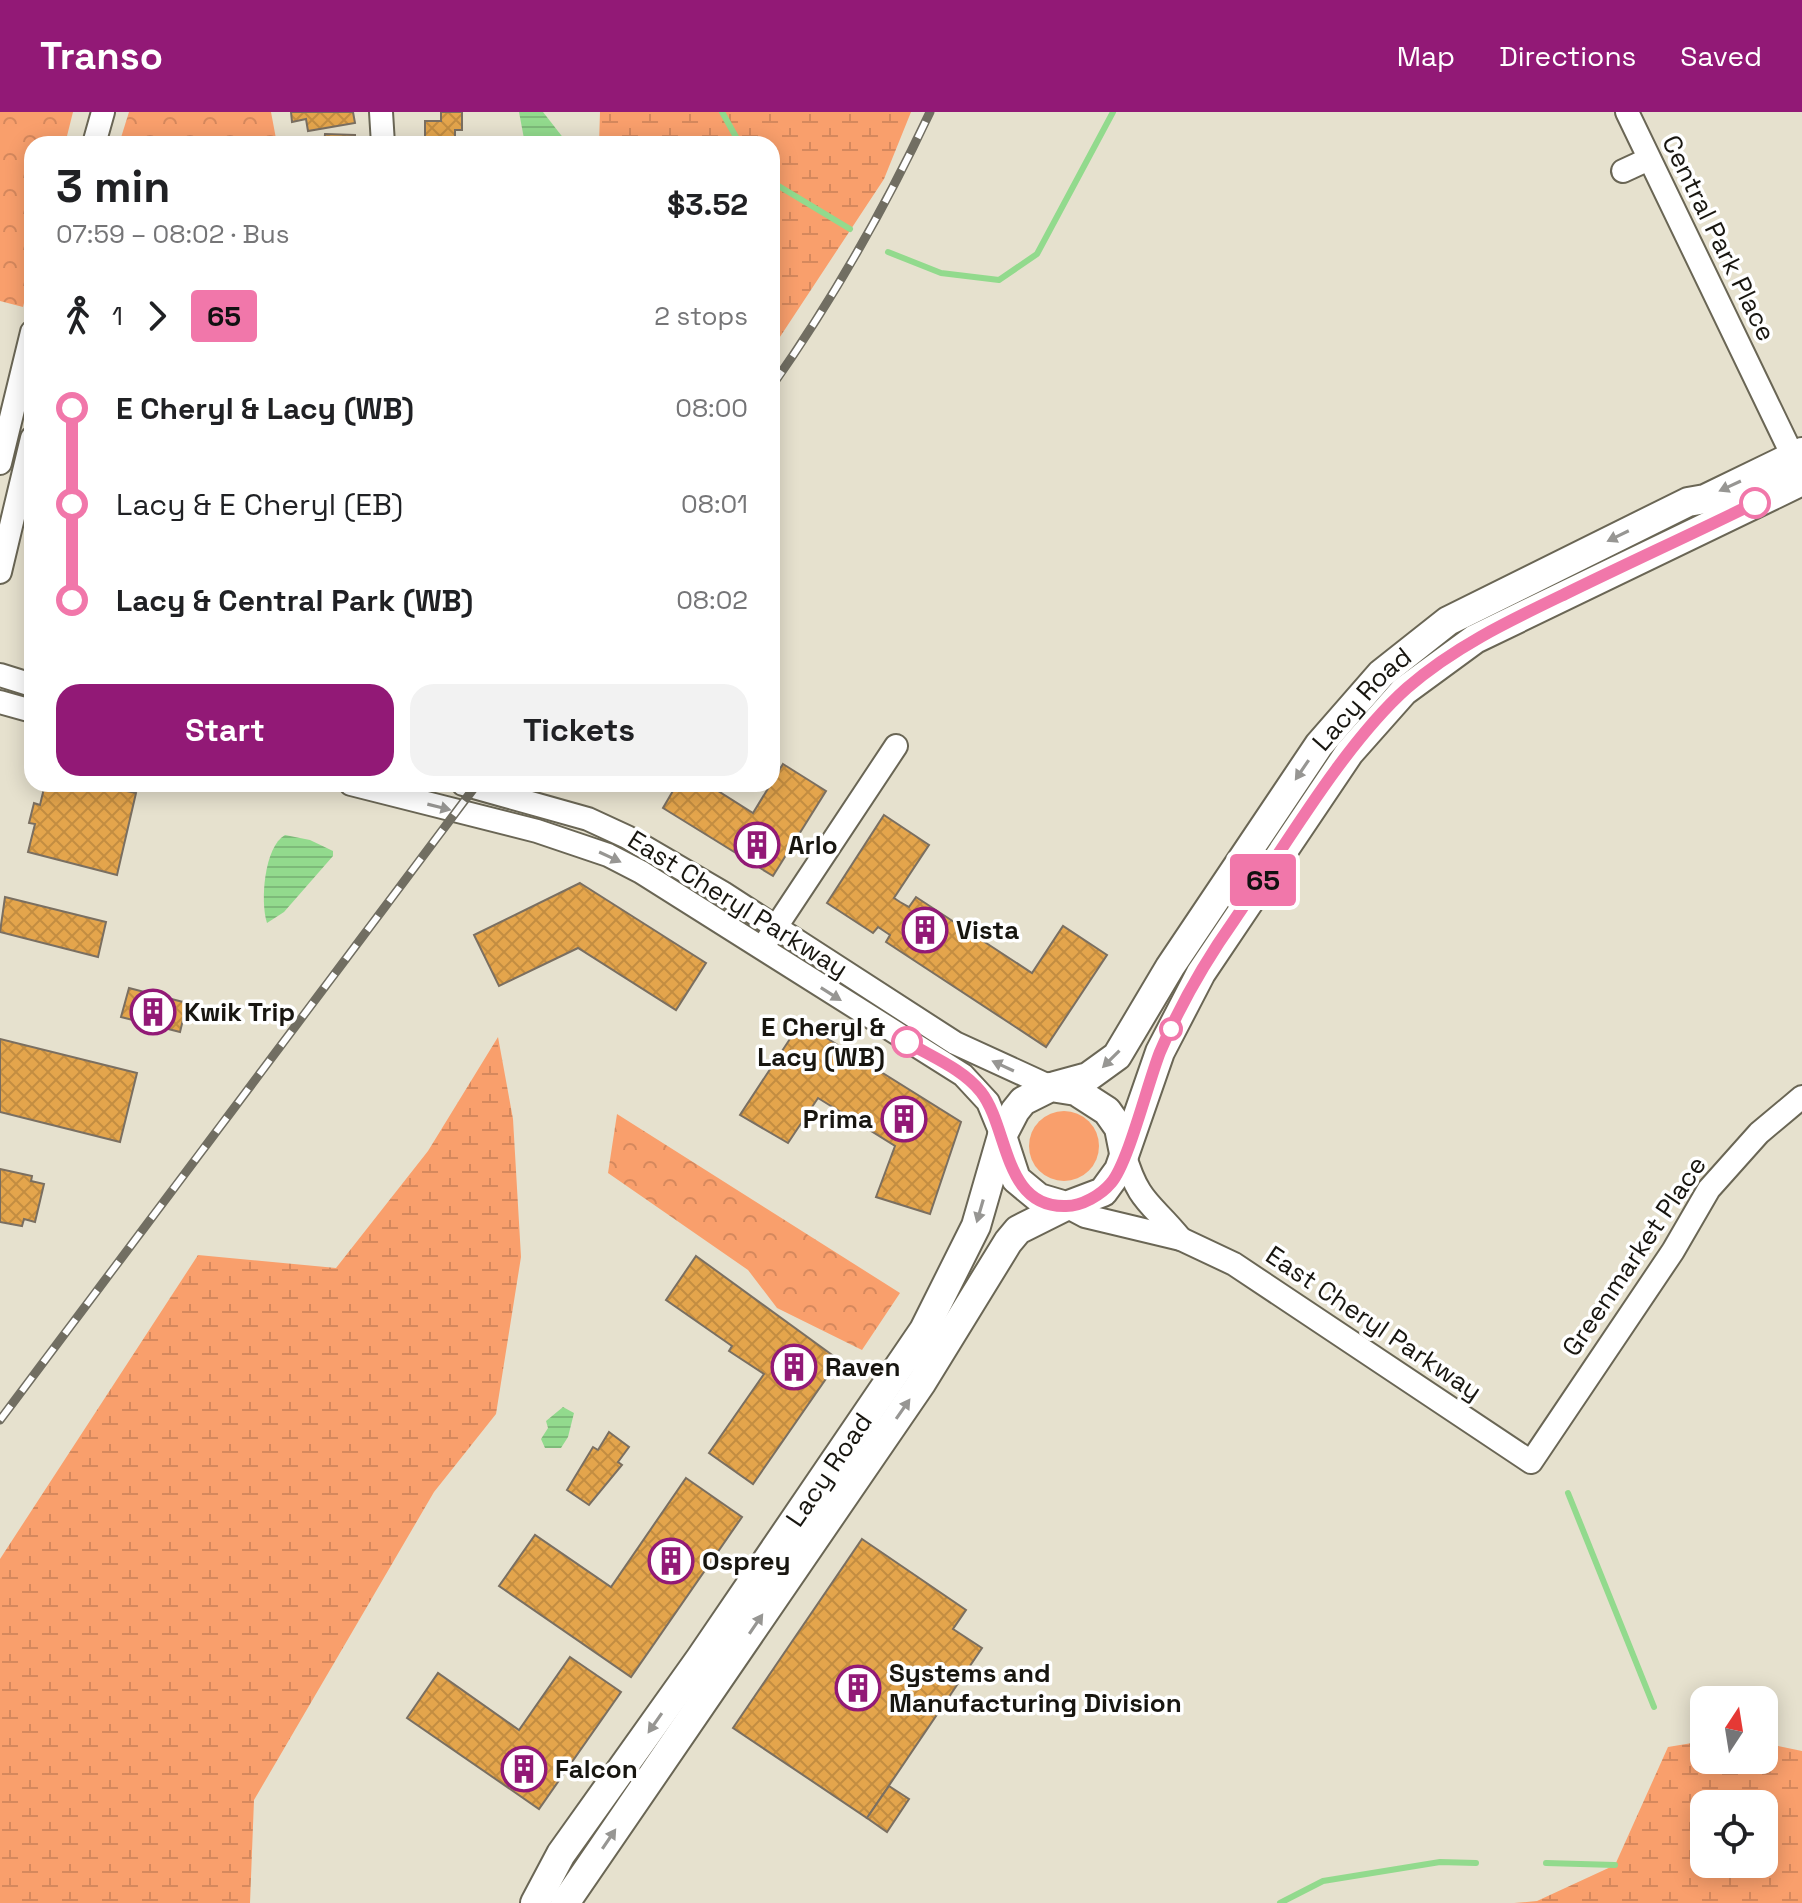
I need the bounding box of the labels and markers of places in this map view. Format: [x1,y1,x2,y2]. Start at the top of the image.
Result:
unlabelled marker [1740,488,1770,518]
building icon: Arlo [733,821,781,869]
place label: Arlo [788,828,838,862]
building icon: Vista [901,906,949,954]
place label: Vista [956,913,1019,947]
building icon: Kwik Trip [129,988,177,1036]
place label: Kwik Trip [184,995,295,1029]
place label: E Cheryl & Lacy (WB) [757,1010,885,1074]
unlabelled marker [1160,1018,1182,1040]
marker: E Cheryl & Lacy (WB) [892,1027,922,1057]
building icon: Prima [880,1095,928,1143]
place label: Prima [803,1102,873,1136]
building icon: Raven [770,1343,818,1391]
place label: Raven [825,1350,901,1384]
building icon: Osprey [647,1537,695,1585]
place label: Osprey [702,1544,791,1578]
place label: Systems and Manufacturing Division [889,1656,1182,1720]
building icon: Systems and Manufacturing Division [834,1664,882,1712]
building icon: Falcon [500,1745,548,1793]
place label: Falcon [555,1752,638,1786]

